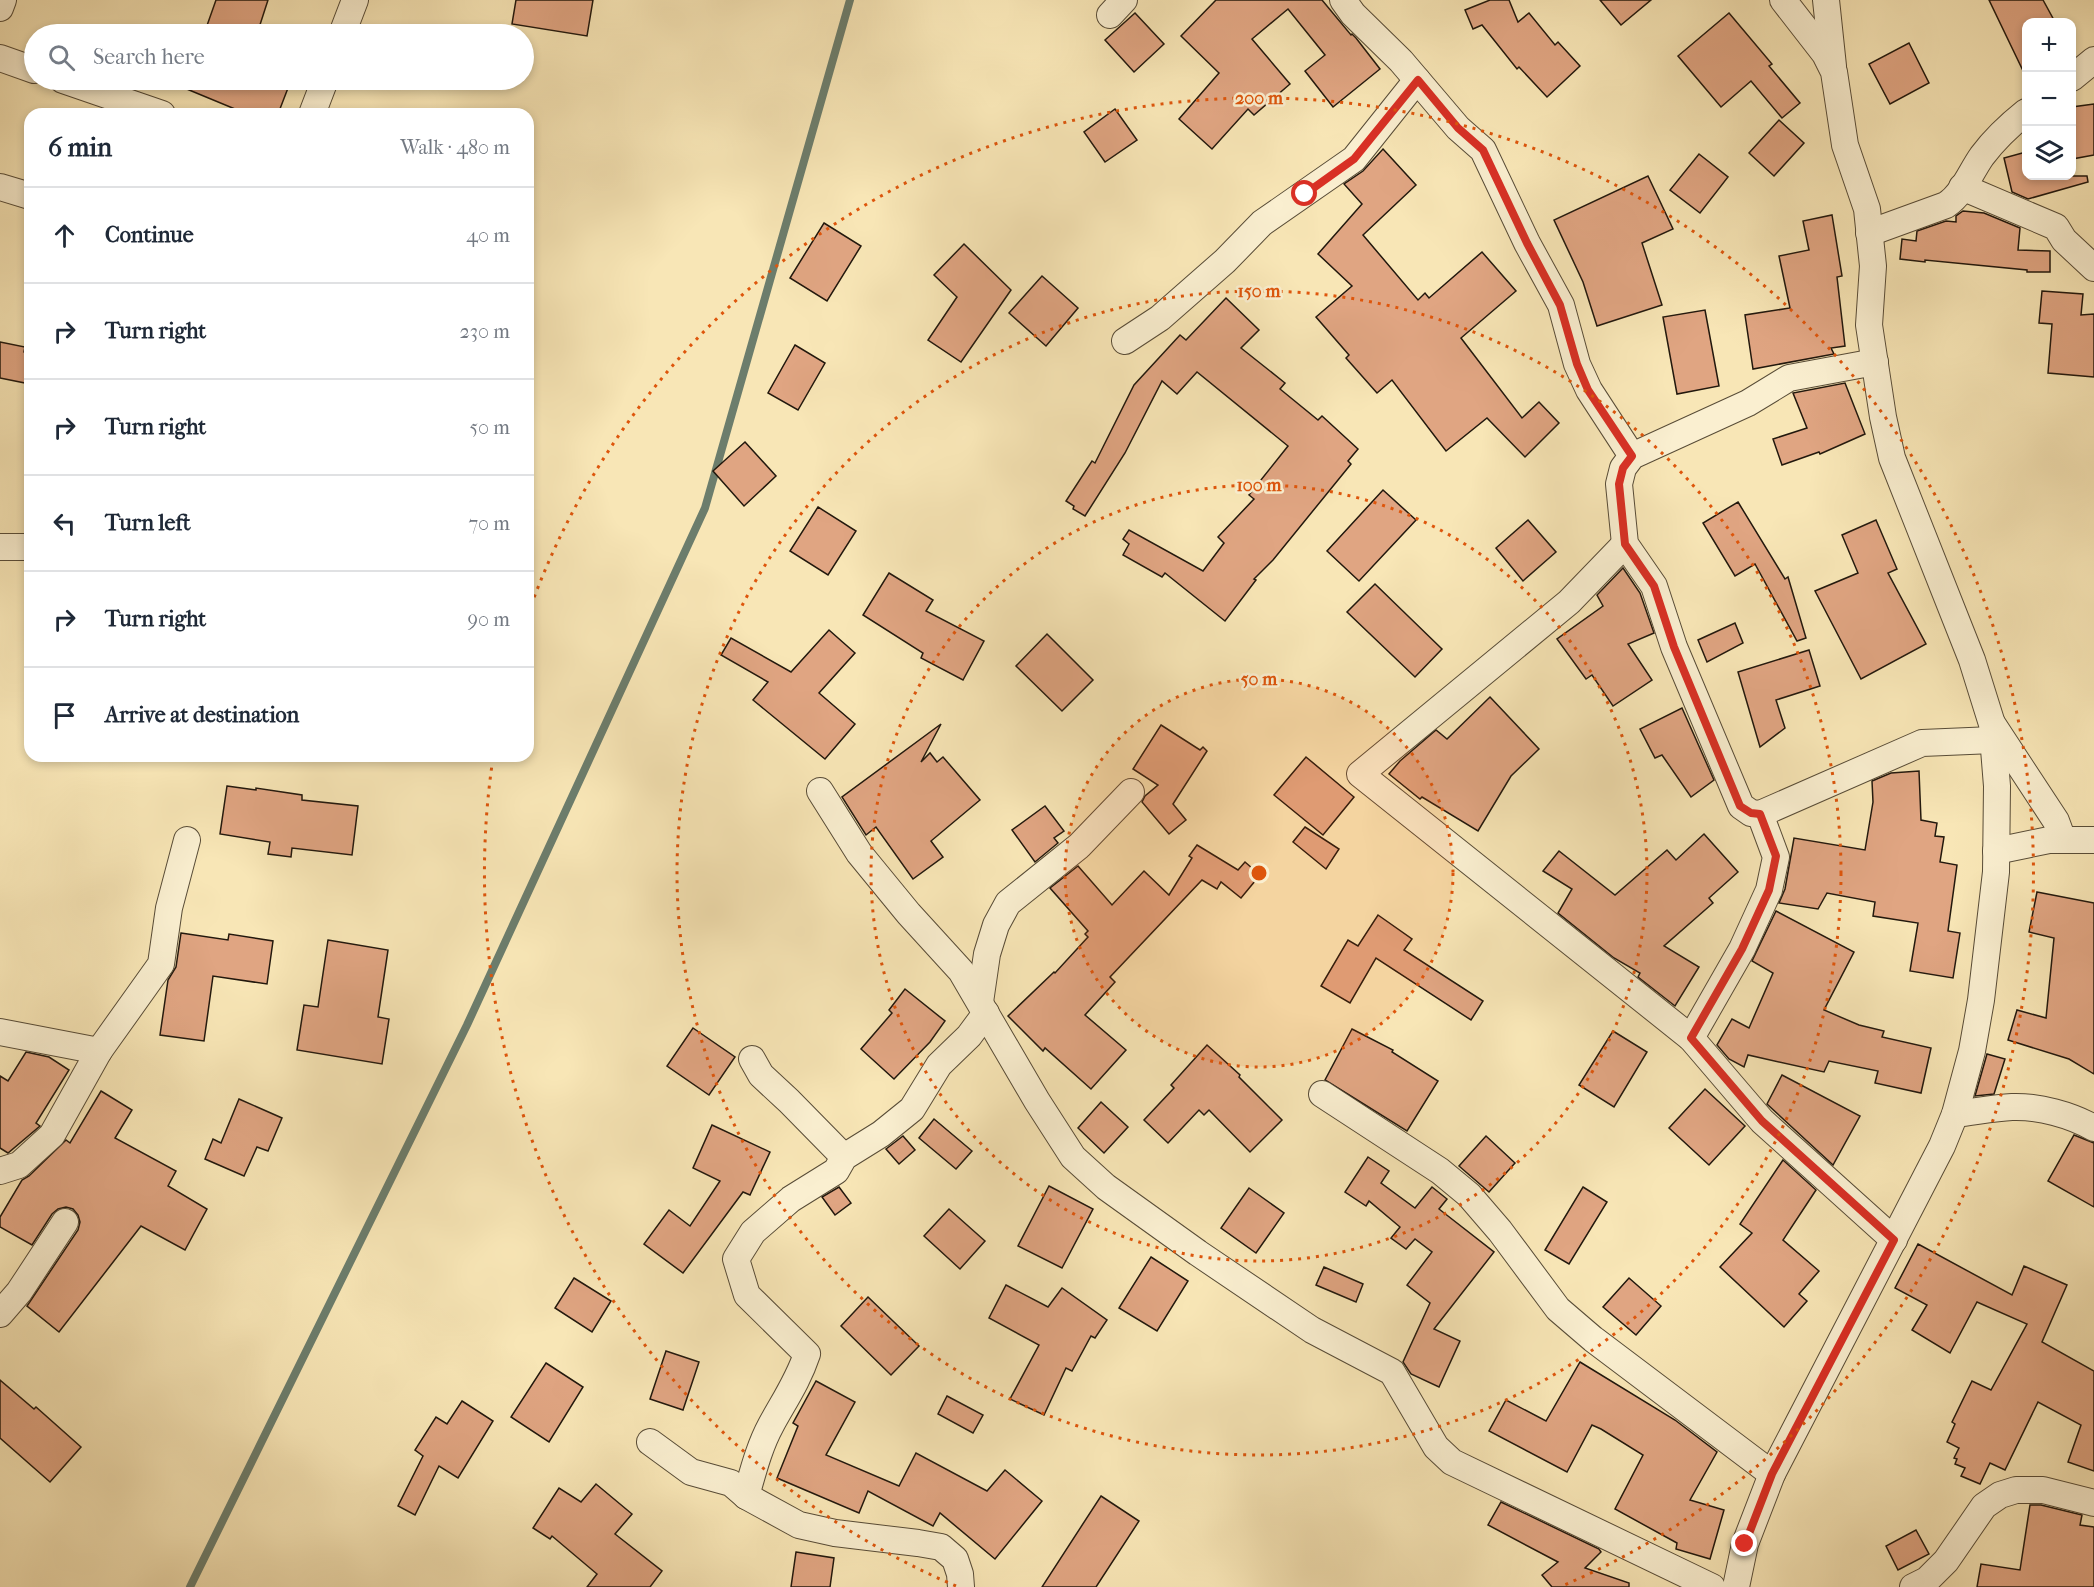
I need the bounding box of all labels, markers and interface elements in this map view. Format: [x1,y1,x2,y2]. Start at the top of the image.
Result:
map controls [2022,18,2076,180]
button: + [2022,18,2076,72]
search box [24,24,534,90]
icon: search [45,41,78,74]
text: Search here [93,44,205,70]
button: − [2022,72,2076,126]
text: 200 m [1235,88,1284,109]
button: layers [2022,126,2076,180]
text: 6 min [48,132,112,163]
text: Walk · 480 m [400,136,510,159]
route start [1291,180,1317,206]
icon: ahead [48,219,81,252]
text: Continue [105,222,194,248]
text: 40 m [466,224,510,247]
text: 150 m [1238,281,1281,302]
icon: right [48,315,81,348]
text: Turn right [105,318,206,344]
text: 230 m [460,320,510,343]
icon: right [48,411,81,444]
text: Turn right [105,414,206,440]
text: 50 m [469,416,510,439]
text: 100 m [1236,475,1283,496]
icon: left [48,507,81,540]
text: Turn left [105,510,191,536]
text: 70 m [468,512,510,535]
icon: right [48,603,81,636]
text: Turn right [105,606,206,632]
text: 90 m [468,608,510,631]
text: 50 m [1241,669,1278,690]
icon: arrive [48,699,81,732]
text: Arrive at destination [105,702,299,728]
centre of rings [1249,863,1269,883]
route end [1731,1530,1757,1556]

